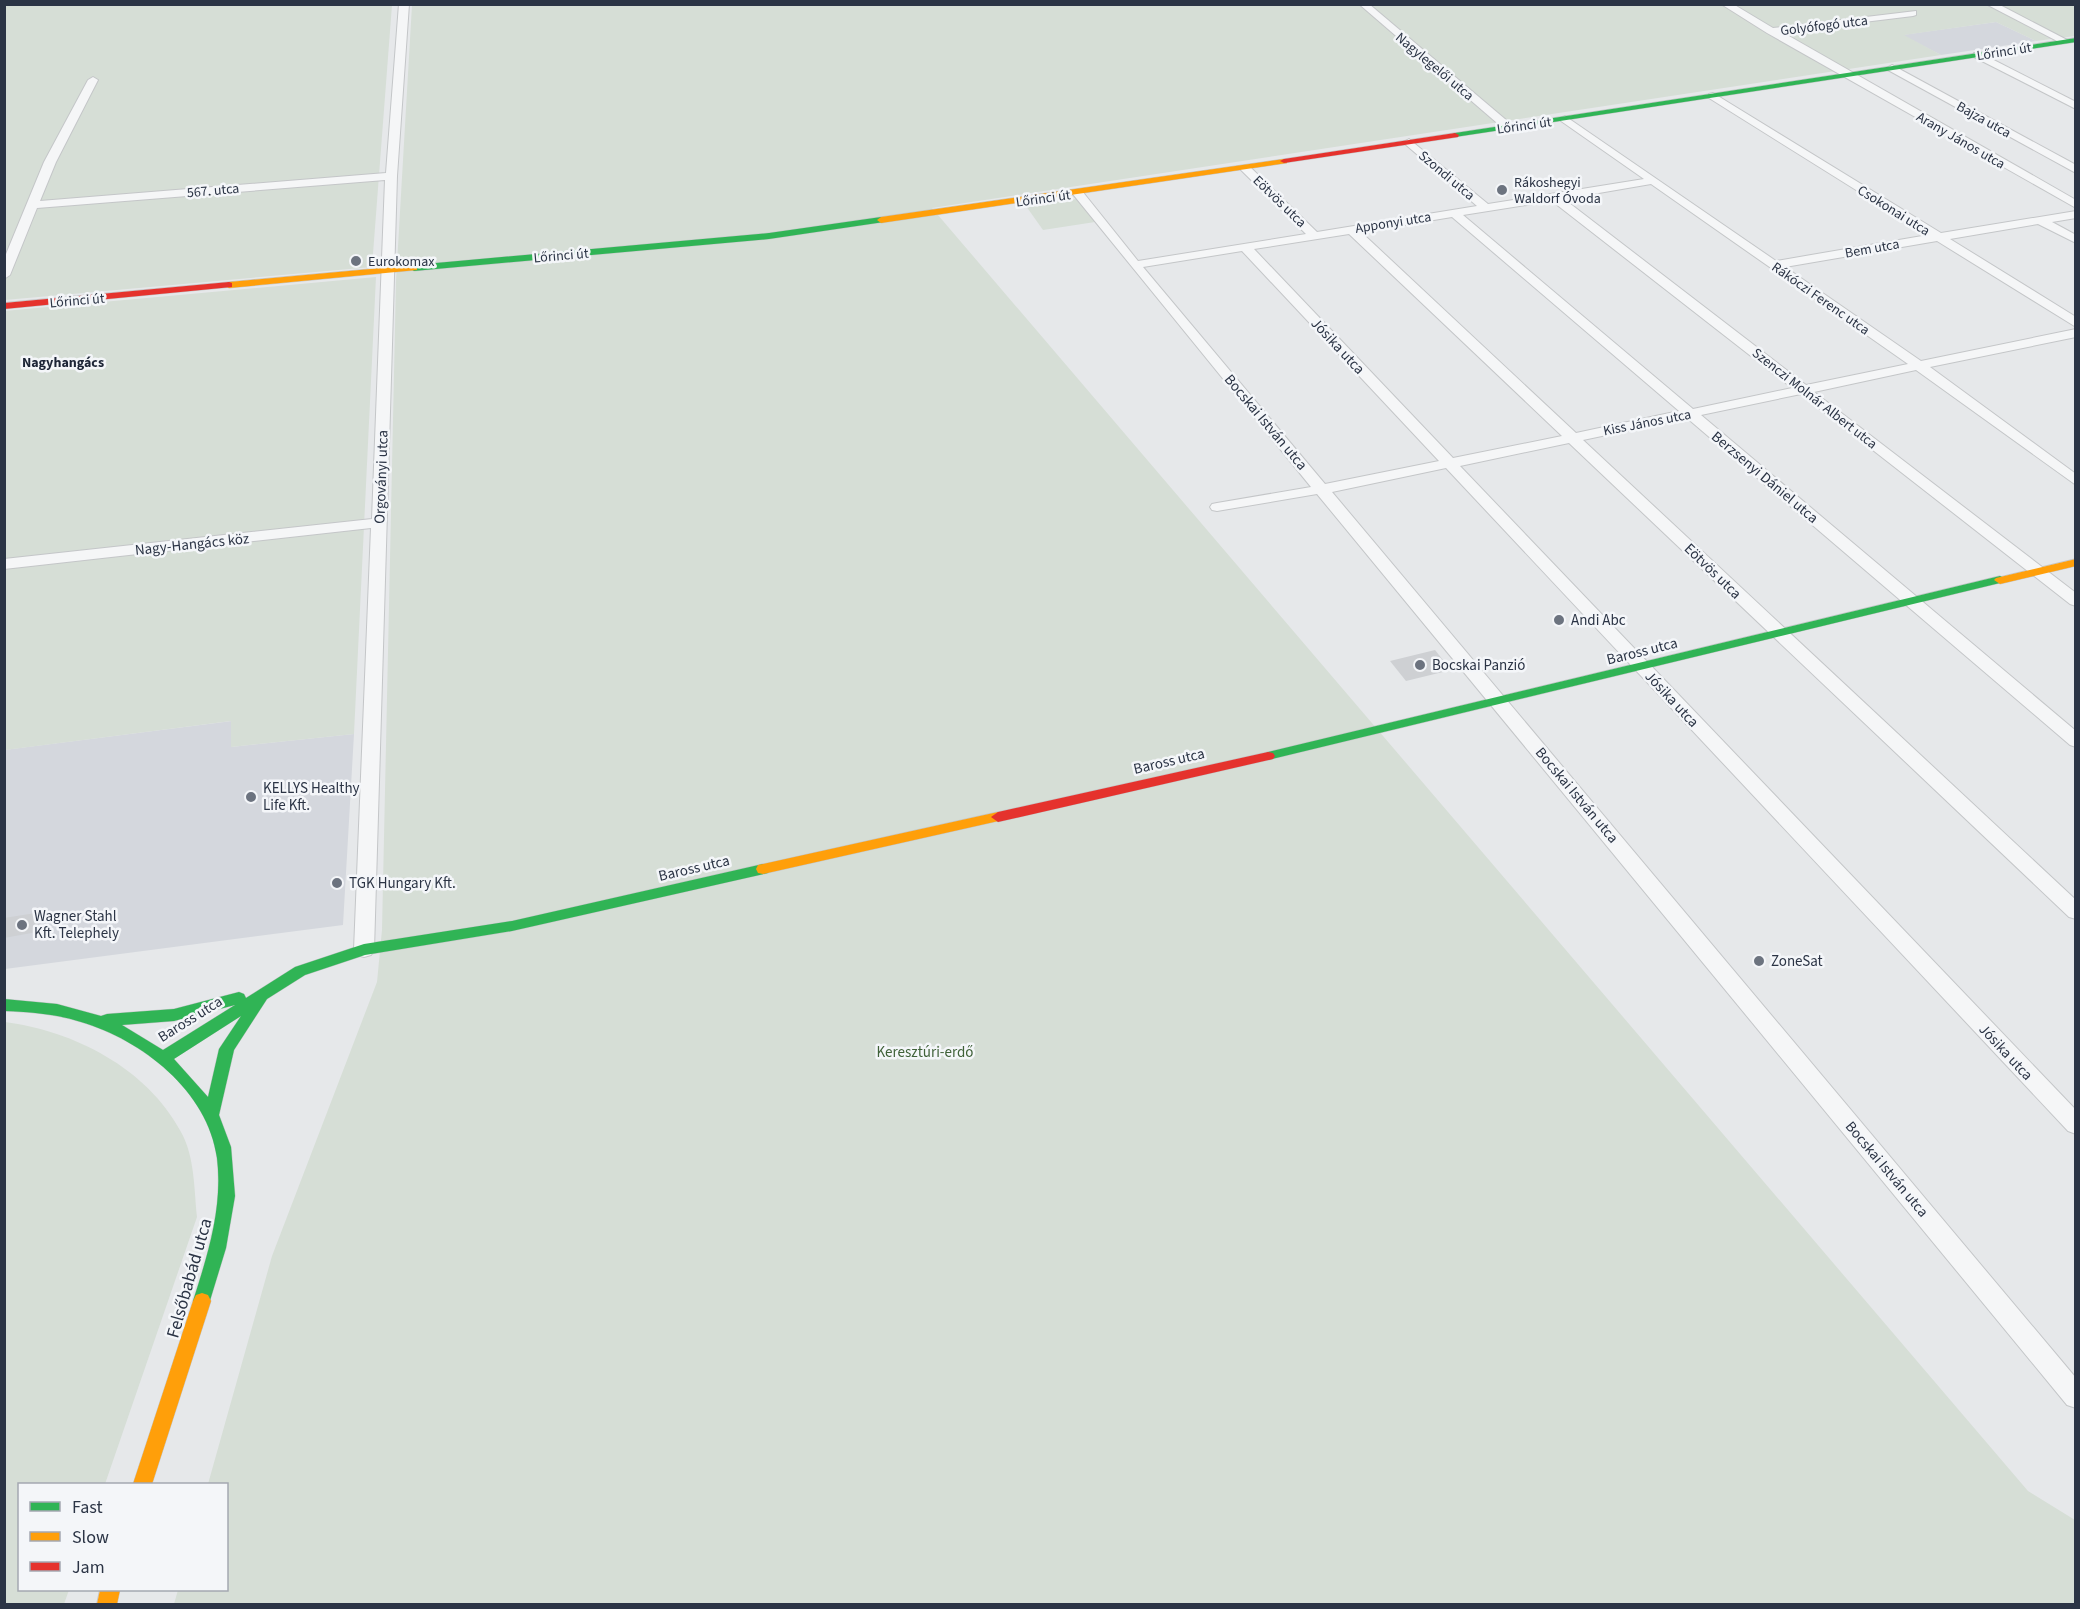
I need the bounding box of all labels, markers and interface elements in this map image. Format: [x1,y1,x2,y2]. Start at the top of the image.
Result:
street label: Golyófogó utca [1779,11,1869,41]
street label: Nagylegelői utca [1391,28,1478,106]
street label: Lőrinci út [1975,38,2033,66]
street label: Bajza utca [1953,97,2014,143]
street label: Arany János utca [1913,107,2008,174]
street label: Lőrinci út [1495,112,1553,140]
street label: Szondi utca [1414,146,1479,205]
street label: Eötvös utca [1248,171,1311,232]
place label: Rákoshegyi Waldorf Óvoda [1514,173,1601,209]
street label: 567. utca [186,179,240,203]
street label: Csokonai utca [1853,181,1934,241]
marker: Rákoshegyi Waldorf Óvoda [1495,183,1509,197]
street label: Lőrinci út [1014,185,1072,213]
street label: Apponyi utca [1354,207,1433,239]
street label: Bem utca [1843,234,1901,264]
street label: Lőrinci út [533,244,590,268]
place label: Eurokomax [368,252,435,272]
marker: Eurokomax [349,254,363,268]
street label: Rákóczi Ferenc utca [1767,258,1873,340]
street label: Lőrinci út [49,289,106,313]
street label: Jósika utca [1306,313,1369,379]
street label: Szenczi Molnár Albert utca [1748,344,1881,454]
district label: Nagyhangács [22,353,104,373]
street label: Bocskai István utca [1219,370,1312,475]
street label: Kiss János utca [1602,405,1693,441]
street label: Berzsenyi Dániel utca [1707,426,1823,528]
street label: Orgoványi utca [369,430,394,524]
street label: Nagy-Hangács köz [134,528,250,561]
street label: Eötvös utca [1679,539,1746,604]
place label: Andi Abc [1571,610,1626,631]
marker: Andi Abc [1552,613,1566,627]
street label: Baross utca [1604,633,1680,670]
place label: Bocskai Panzió [1432,655,1525,676]
marker: Bocskai Panzió [1413,658,1427,672]
street label: Jósika utca [1640,666,1703,732]
street label: Baross utca [1131,743,1207,780]
street label: Bocskai István utca [1530,743,1623,848]
place label: KELLYS Healthy Life Kft. [263,778,360,816]
marker: KELLYS Healthy Life Kft. [244,790,258,804]
street label: Baross utca [656,850,732,887]
place label: TGK Hungary Kft. [349,873,456,894]
marker: TGK Hungary Kft. [330,876,344,890]
place label: Wagner Stahl Kft. Telephely [34,906,119,944]
marker: Wagner Stahl Kft. Telephely [15,918,29,932]
place label: ZoneSat [1771,951,1823,972]
marker: ZoneSat [1752,954,1766,968]
street label: Baross utca [154,991,227,1048]
street label: Jósika utca [1974,1019,2037,1085]
park label: Keresztúri-erdő [877,1042,973,1063]
street label: Bocskai István utca [1840,1117,1933,1222]
street label: Felsőbabád utca [160,1215,218,1341]
legend [18,1483,228,1591]
text: Fast [72,1495,103,1520]
text: Slow [72,1525,109,1550]
text: Jam [72,1555,105,1580]

